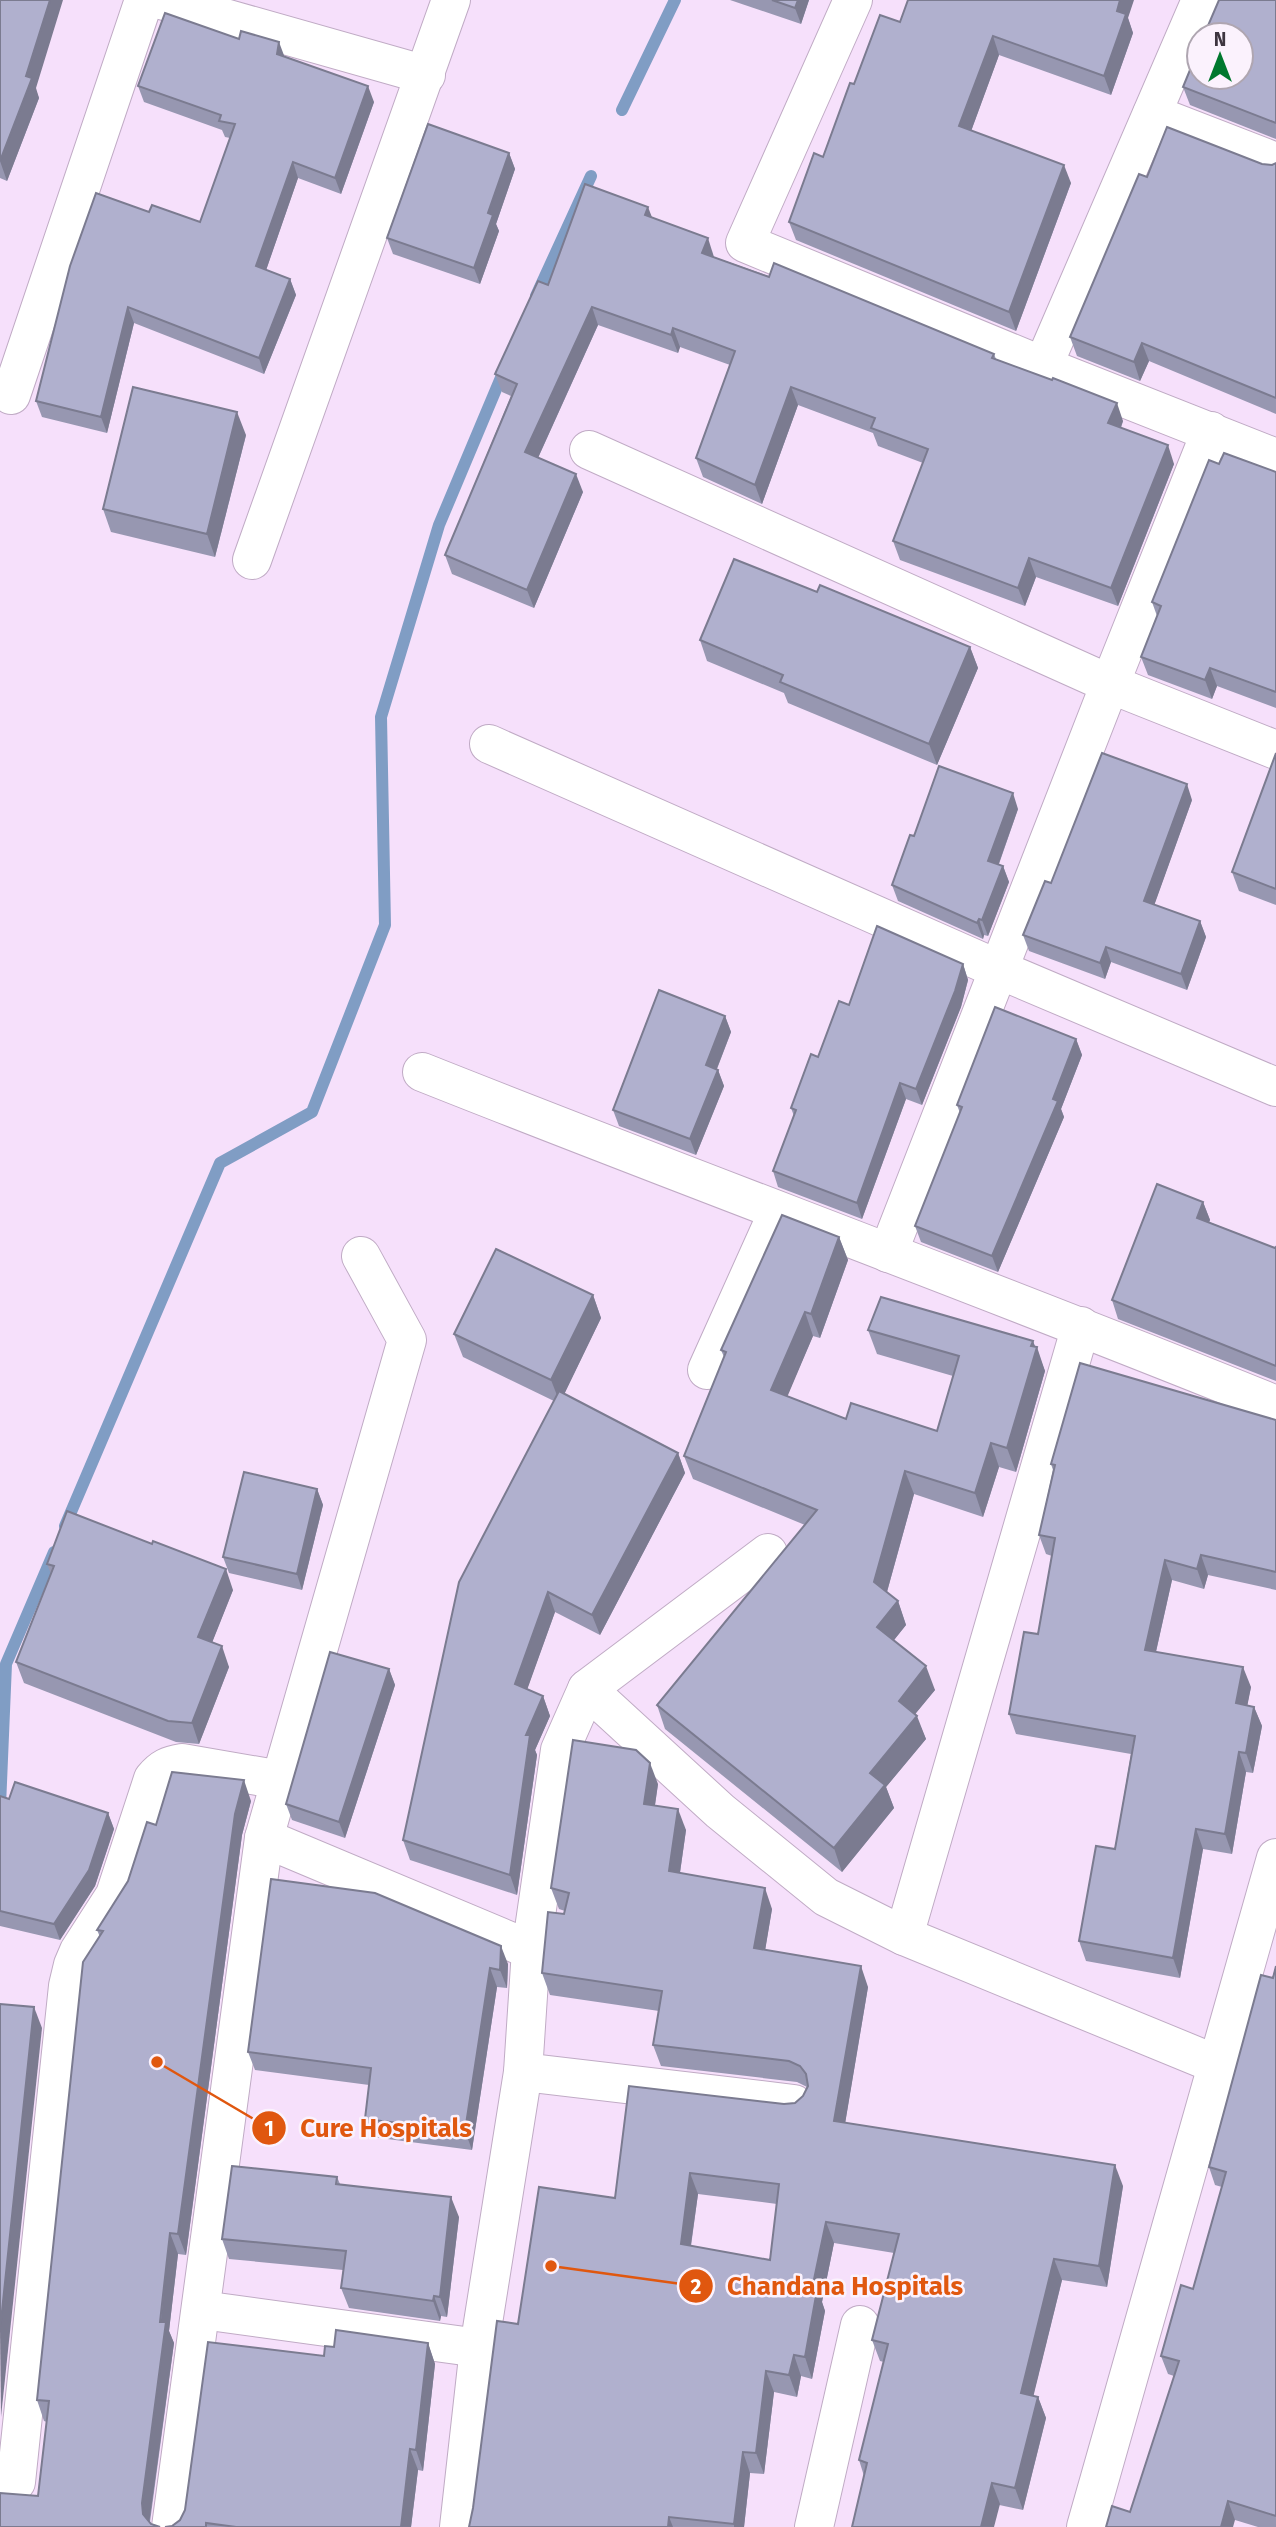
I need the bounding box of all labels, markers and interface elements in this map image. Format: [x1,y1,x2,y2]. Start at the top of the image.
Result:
north arrow [1185,21,1255,91]
text: N [1214,28,1226,51]
callout: Cure Hospitals [251,2105,486,2152]
text: Cure Hospitals [300,2113,472,2144]
text: 1 [264,2116,274,2142]
callout: Chandana Hospitals [678,2263,978,2310]
text: Chandana Hospitals [727,2271,963,2302]
text: 2 [691,2274,702,2300]

